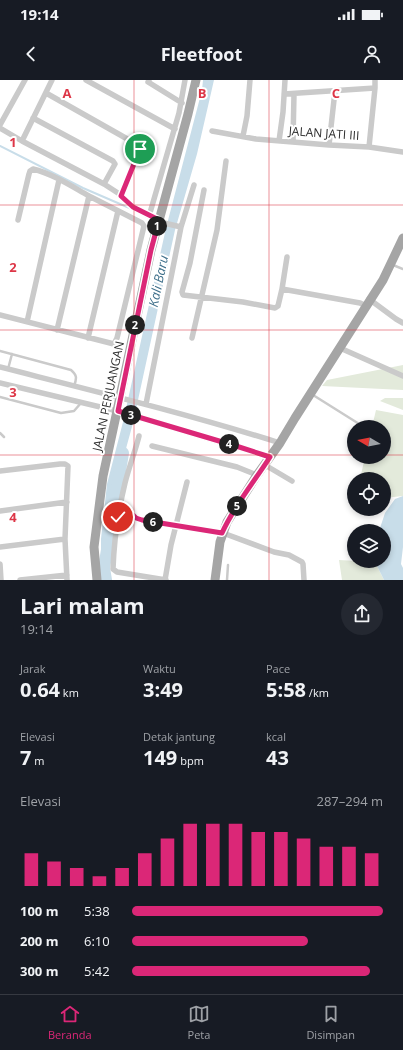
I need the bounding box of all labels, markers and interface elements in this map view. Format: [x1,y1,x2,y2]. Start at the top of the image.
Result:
text: 19:14 [20,4,59,24]
text: Fleetfoot [161,42,242,66]
icon: back [20,43,42,65]
icon: person [361,43,383,65]
text: A [63,84,72,102]
text: B [198,84,207,102]
text: C [332,84,340,102]
street label: JALAN JATI III [287,122,360,144]
pin [123,132,157,166]
text: 1 [9,133,17,151]
icon: arrive [129,138,151,160]
pin: 1 [147,216,167,236]
text: 1 [154,218,160,233]
water label: Kali Baru [144,253,172,308]
text: 2 [9,258,17,276]
pin: 2 [125,315,145,335]
text: 2 [132,317,138,332]
street label: JALAN PERJUANGAN [88,339,128,454]
text: 3 [9,383,17,401]
pin: 3 [121,405,141,425]
text: 3 [128,407,134,422]
north arrow [347,420,391,464]
map controls [347,420,391,568]
pin: 4 [219,434,239,454]
text: 4 [226,436,232,451]
button: locate [347,472,391,516]
pin: 5 [227,496,247,516]
text: 5 [234,498,240,513]
pin [101,500,135,534]
icon: check [107,506,129,528]
text: 4 [9,508,17,526]
pin: 6 [143,512,163,532]
text: 6 [150,514,156,529]
button: layers [347,524,391,568]
text: Lari malam [20,590,145,620]
button: share [341,593,383,635]
text: 19:14 [20,620,53,638]
text: Jarak [20,661,45,676]
text: Waktu [143,661,176,676]
text: Pace [266,661,290,676]
text: 0.64 [20,676,60,703]
text: 3:49 [143,676,183,703]
text: 5:58 [266,676,306,703]
text: km [60,685,79,700]
text: /km [306,685,329,700]
text: Elevasi [20,729,55,744]
text: Detak jantung [143,729,215,744]
text: kcal [266,729,286,744]
text: 7 [20,744,31,771]
text: 149 [143,744,177,771]
text: 43 [266,744,289,771]
text: m [31,753,44,768]
text: bpm [177,753,204,768]
text: Elevasi [20,792,61,810]
text: 287–294 m [316,792,383,810]
text: 100 m [20,902,58,920]
text: 5:38 [84,902,110,920]
text: 200 m [20,932,58,950]
text: 6:10 [84,932,110,950]
text: 300 m [20,962,58,980]
text: 5:42 [84,962,110,980]
tab: Beranda [48,1003,92,1042]
tab: Peta [188,1003,210,1042]
tab: Disimpan [306,1003,355,1042]

